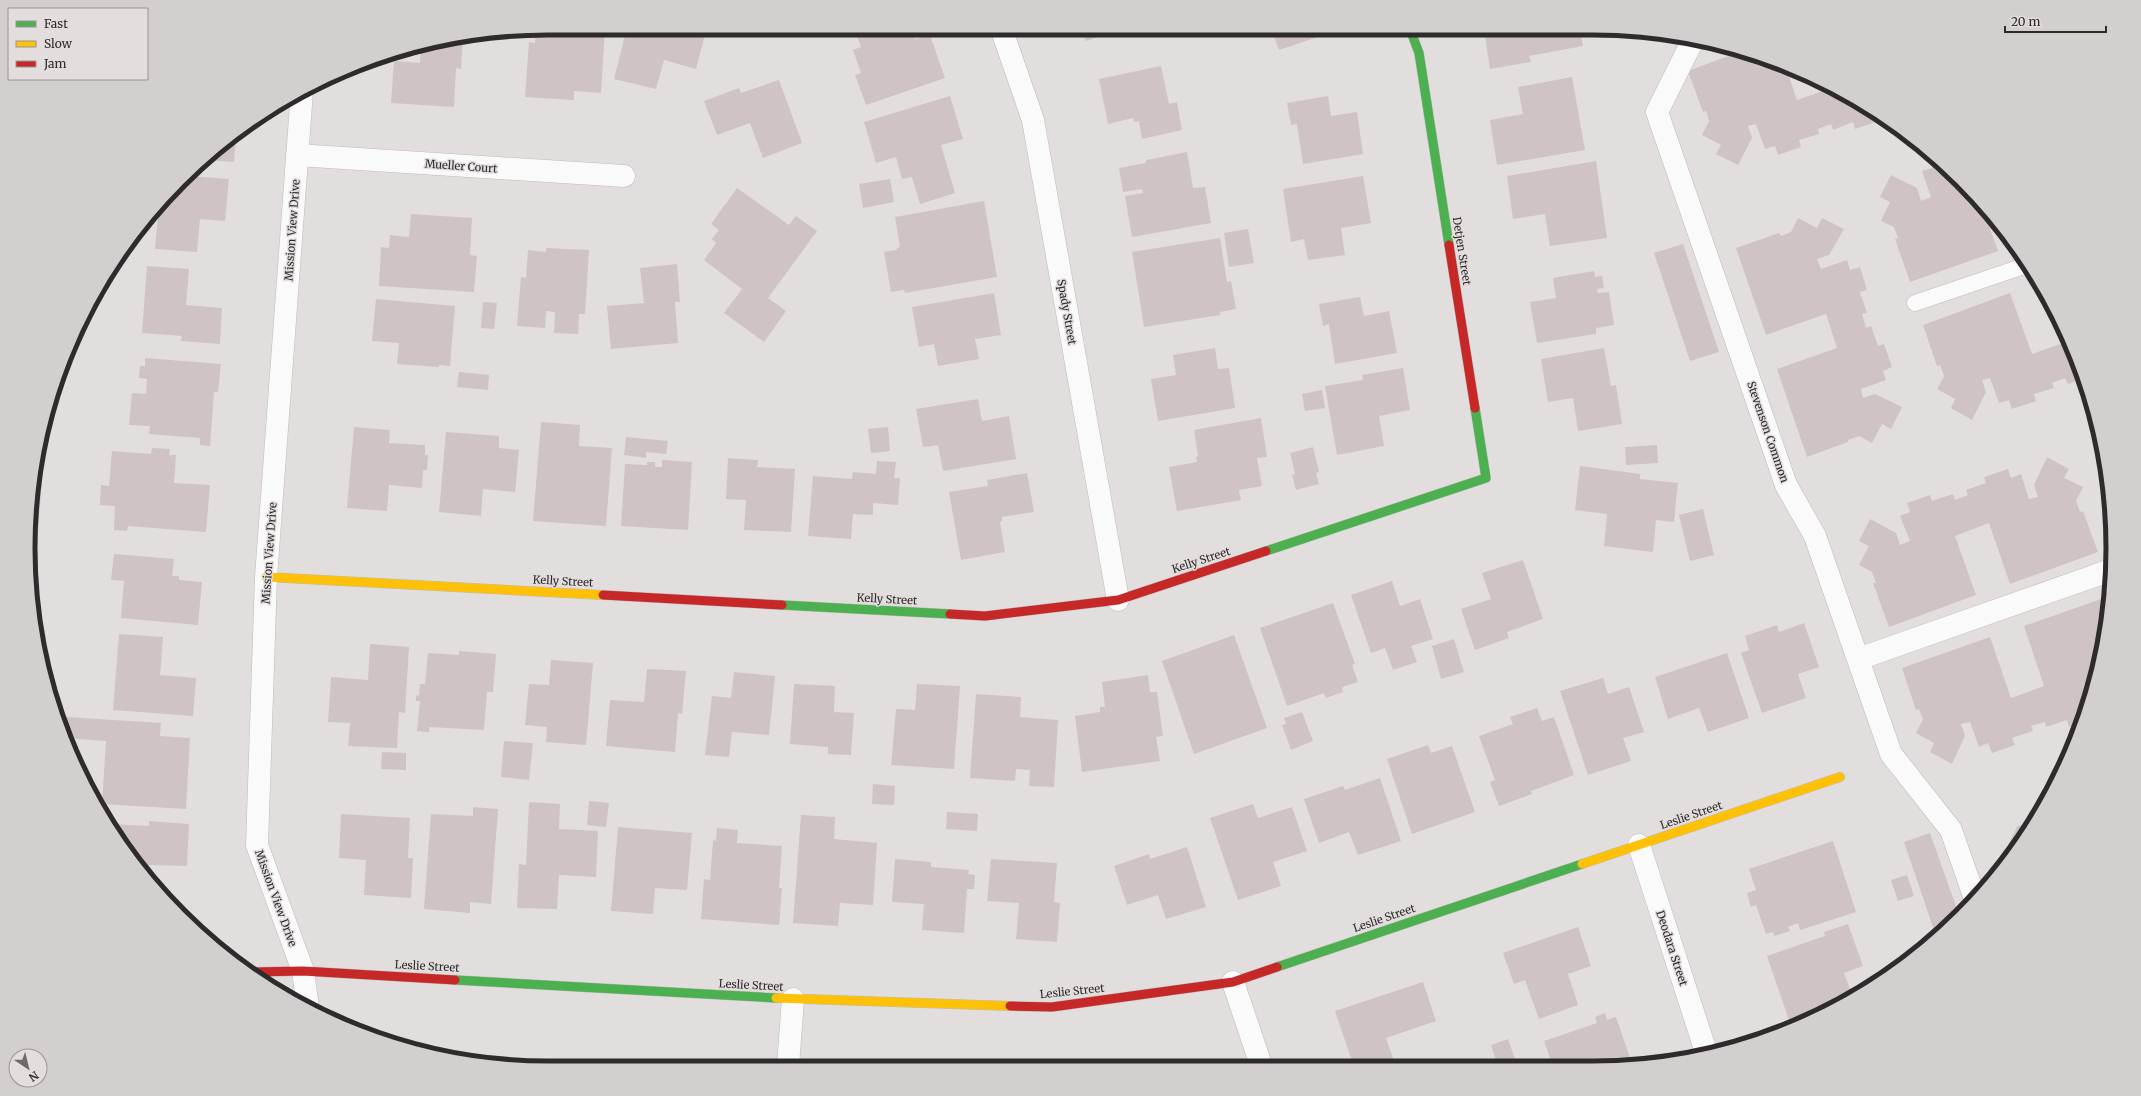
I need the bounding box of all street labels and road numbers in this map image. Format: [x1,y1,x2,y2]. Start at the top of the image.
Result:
street label: Mueller Court [424,156,499,176]
street label: Mission View Drive [281,178,303,281]
street label: Detjen Street [1450,216,1474,287]
street label: Spady Street [1054,278,1080,347]
street label: Stevenson Common [1744,380,1792,485]
street label: Mission View Drive [258,501,280,604]
street label: Kelly Street [1170,544,1233,576]
street label: Kelly Street [532,572,594,590]
street label: Kelly Street [856,590,918,608]
street label: Leslie Street [1658,798,1725,832]
street label: Mission View Drive [252,848,300,949]
street label: Leslie Street [1351,901,1418,935]
street label: Deodara Street [1653,908,1691,988]
street label: Leslie Street [394,957,460,975]
street label: Leslie Street [718,976,784,994]
street label: Leslie Street [1039,981,1106,1001]

